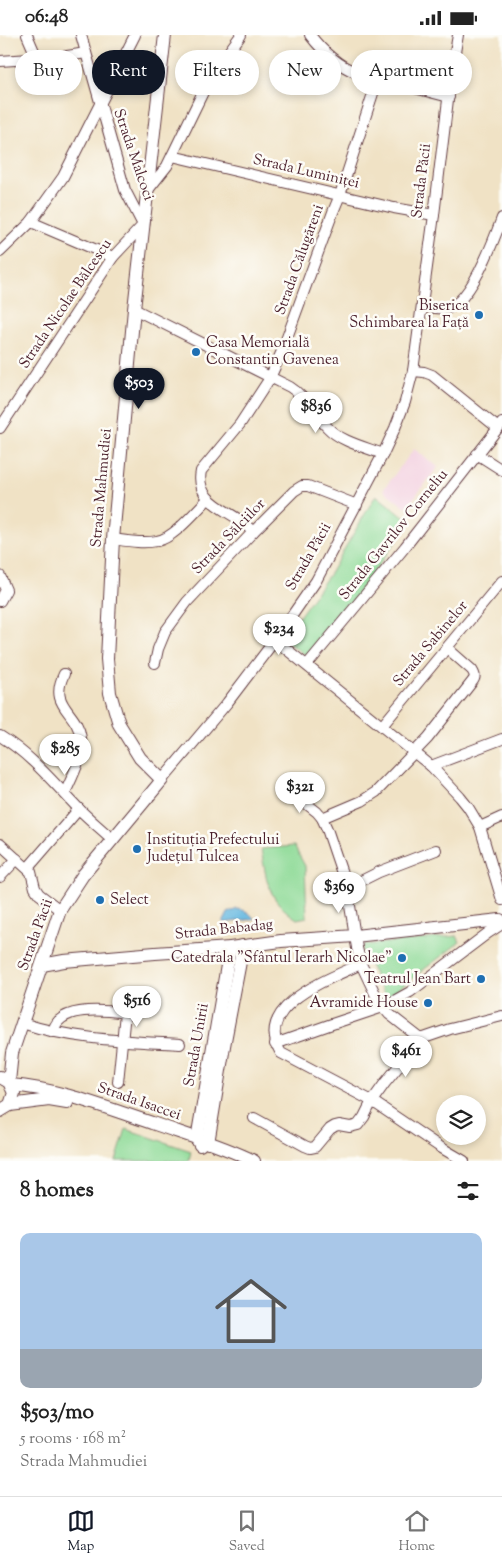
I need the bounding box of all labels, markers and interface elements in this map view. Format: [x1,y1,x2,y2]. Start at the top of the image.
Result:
text: 06:48 [25,4,68,31]
chip: Buy [15,50,82,95]
chip: Rent [92,50,165,95]
chip: Filters [175,50,259,95]
chip: New [269,50,341,95]
chip: Apartment [351,50,472,95]
street label: Strada Malcoci [107,106,159,204]
street label: Strada Păcii [407,142,437,220]
street label: Strada Luminiței [251,150,361,194]
street label: Strada Călugăreni [270,202,330,318]
street label: Strada Nicolae Bălcescu [15,235,118,373]
place label: Biserica Schimbarea la Față [349,296,469,334]
marker: Biserica Schimbarea la Față [473,309,485,321]
place label: Casa Memorială Constantin Gavenea [206,333,339,371]
marker: Casa Memorială Constantin Gavenea [190,346,202,358]
pin: $503 [109,367,169,410]
text: $503 [125,372,153,395]
pin: $836 [286,391,346,434]
text: $836 [301,396,331,419]
street label: Strada Mahmudiei [86,428,118,548]
street label: Strada Gavrilov Corneliu [335,465,454,605]
street label: Strada Sălciilor [187,494,271,580]
street label: Strada Păcii [281,519,337,595]
street label: Strada Sabinelor [389,596,474,692]
pin: $234 [249,613,309,656]
text: $234 [264,618,294,641]
pin: $285 [35,733,95,776]
text: $285 [50,738,80,761]
pin: $321 [270,771,330,814]
text: $321 [286,776,314,799]
place label: Instituția Prefectului Județul Tulcea [146,830,279,868]
marker: Instituția Prefectului Județul Tulcea [131,843,143,855]
pin: $369 [309,871,369,914]
text: $369 [324,876,354,899]
place label: Select [110,890,149,911]
marker: Select [94,894,106,906]
street label: Strada Păcii [13,896,59,974]
street label: Strada Babadag [174,914,274,946]
place label: Catedrala "Sfântul Ierarh Nicolae" [171,948,392,969]
marker: Catedrala "Sfântul Ierarh Nicolae" [396,952,408,964]
place label: Teatrul Jean Bart [364,969,471,990]
marker: Teatrul Jean Bart [475,973,487,985]
pin: $516 [107,985,167,1028]
text: $516 [123,990,151,1013]
place label: Avramide House [310,993,418,1014]
marker: Avramide House [422,997,434,1009]
street label: Strada Unirii [179,1002,215,1088]
pin: $461 [376,1035,436,1078]
text: $461 [391,1040,421,1063]
street label: Strada Isaccei [94,1078,184,1126]
map controls [436,1095,486,1145]
button: layers [436,1095,486,1145]
text: 8 homes [20,1176,94,1206]
icon: filters [454,1177,482,1205]
icon: home [206,1266,296,1356]
text: $503/mo [20,1398,94,1428]
text: 5 rooms · 168 m² [20,1428,126,1451]
text: Strada Mahmudiei [20,1451,147,1474]
tab: Map [67,1507,95,1557]
tab: Saved [229,1507,265,1557]
tab: Home [398,1507,435,1557]

